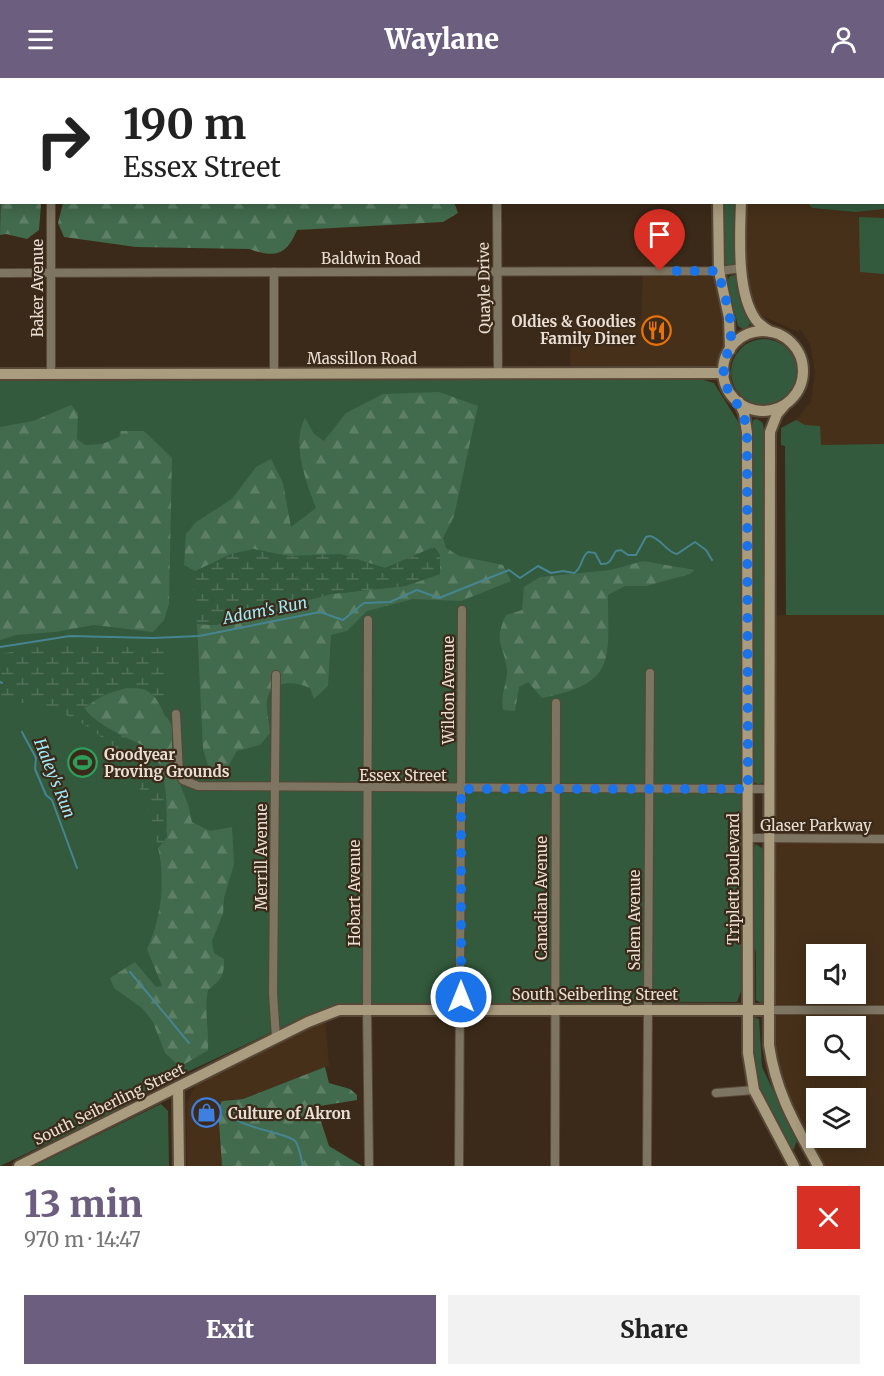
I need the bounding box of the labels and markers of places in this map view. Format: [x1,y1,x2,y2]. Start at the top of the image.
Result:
pin [634,209,685,271]
place label: Oldies & Goodies Family Diner [511,312,636,348]
restaurant icon: Oldies & Goodies Family Diner [641,314,673,346]
place label: Goodyear Proving Grounds [104,745,230,781]
sports icon: Goodyear Proving Grounds [67,747,99,779]
shop icon: Culture of Akron [191,1097,223,1129]
place label: Culture of Akron [228,1104,351,1123]

